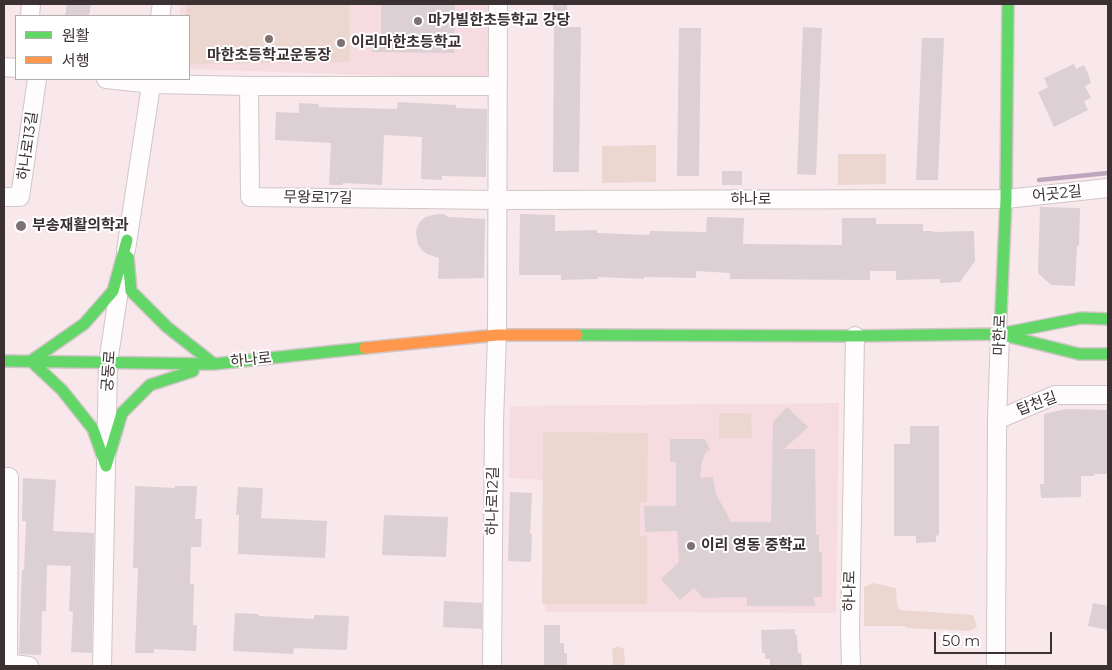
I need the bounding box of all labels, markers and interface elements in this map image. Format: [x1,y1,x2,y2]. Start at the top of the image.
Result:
place label: 마가빌한초등학교 강당 [428,12,570,30]
legend [15,15,190,80]
marker: 마가빌한초등학교 강당 [412,15,424,27]
text: 원활 [62,26,90,45]
marker: 마한초등학교운동장 [263,33,275,45]
place label: 이리마한초등학교 [351,34,461,52]
marker: 이리마한초등학교 [335,37,347,49]
place label: 마한초등학교운동장 [207,47,331,65]
text: 서행 [62,51,90,70]
street label: 하나로13길 [14,111,42,181]
street label: 어곳2길 [1031,182,1083,206]
street label: 무왕로17길 [283,188,353,208]
street label: 하나로 [730,191,772,209]
place label: 부송재활의학과 [32,217,129,235]
marker: 부송재활의학과 [14,219,28,233]
street label: 마한로 [990,314,1010,356]
street label: 하나로 [229,349,273,371]
street label: 궁동로 [99,350,119,392]
street label: 탑천길 [1014,388,1060,420]
street label: 하나로12길 [483,466,503,536]
place label: 이리 영동 중학교 [701,537,806,555]
marker: 이리 영동 중학교 [685,540,697,552]
street label: 하나로 [841,570,859,612]
scale bar [937,622,1054,654]
text: 50 m [942,631,980,650]

